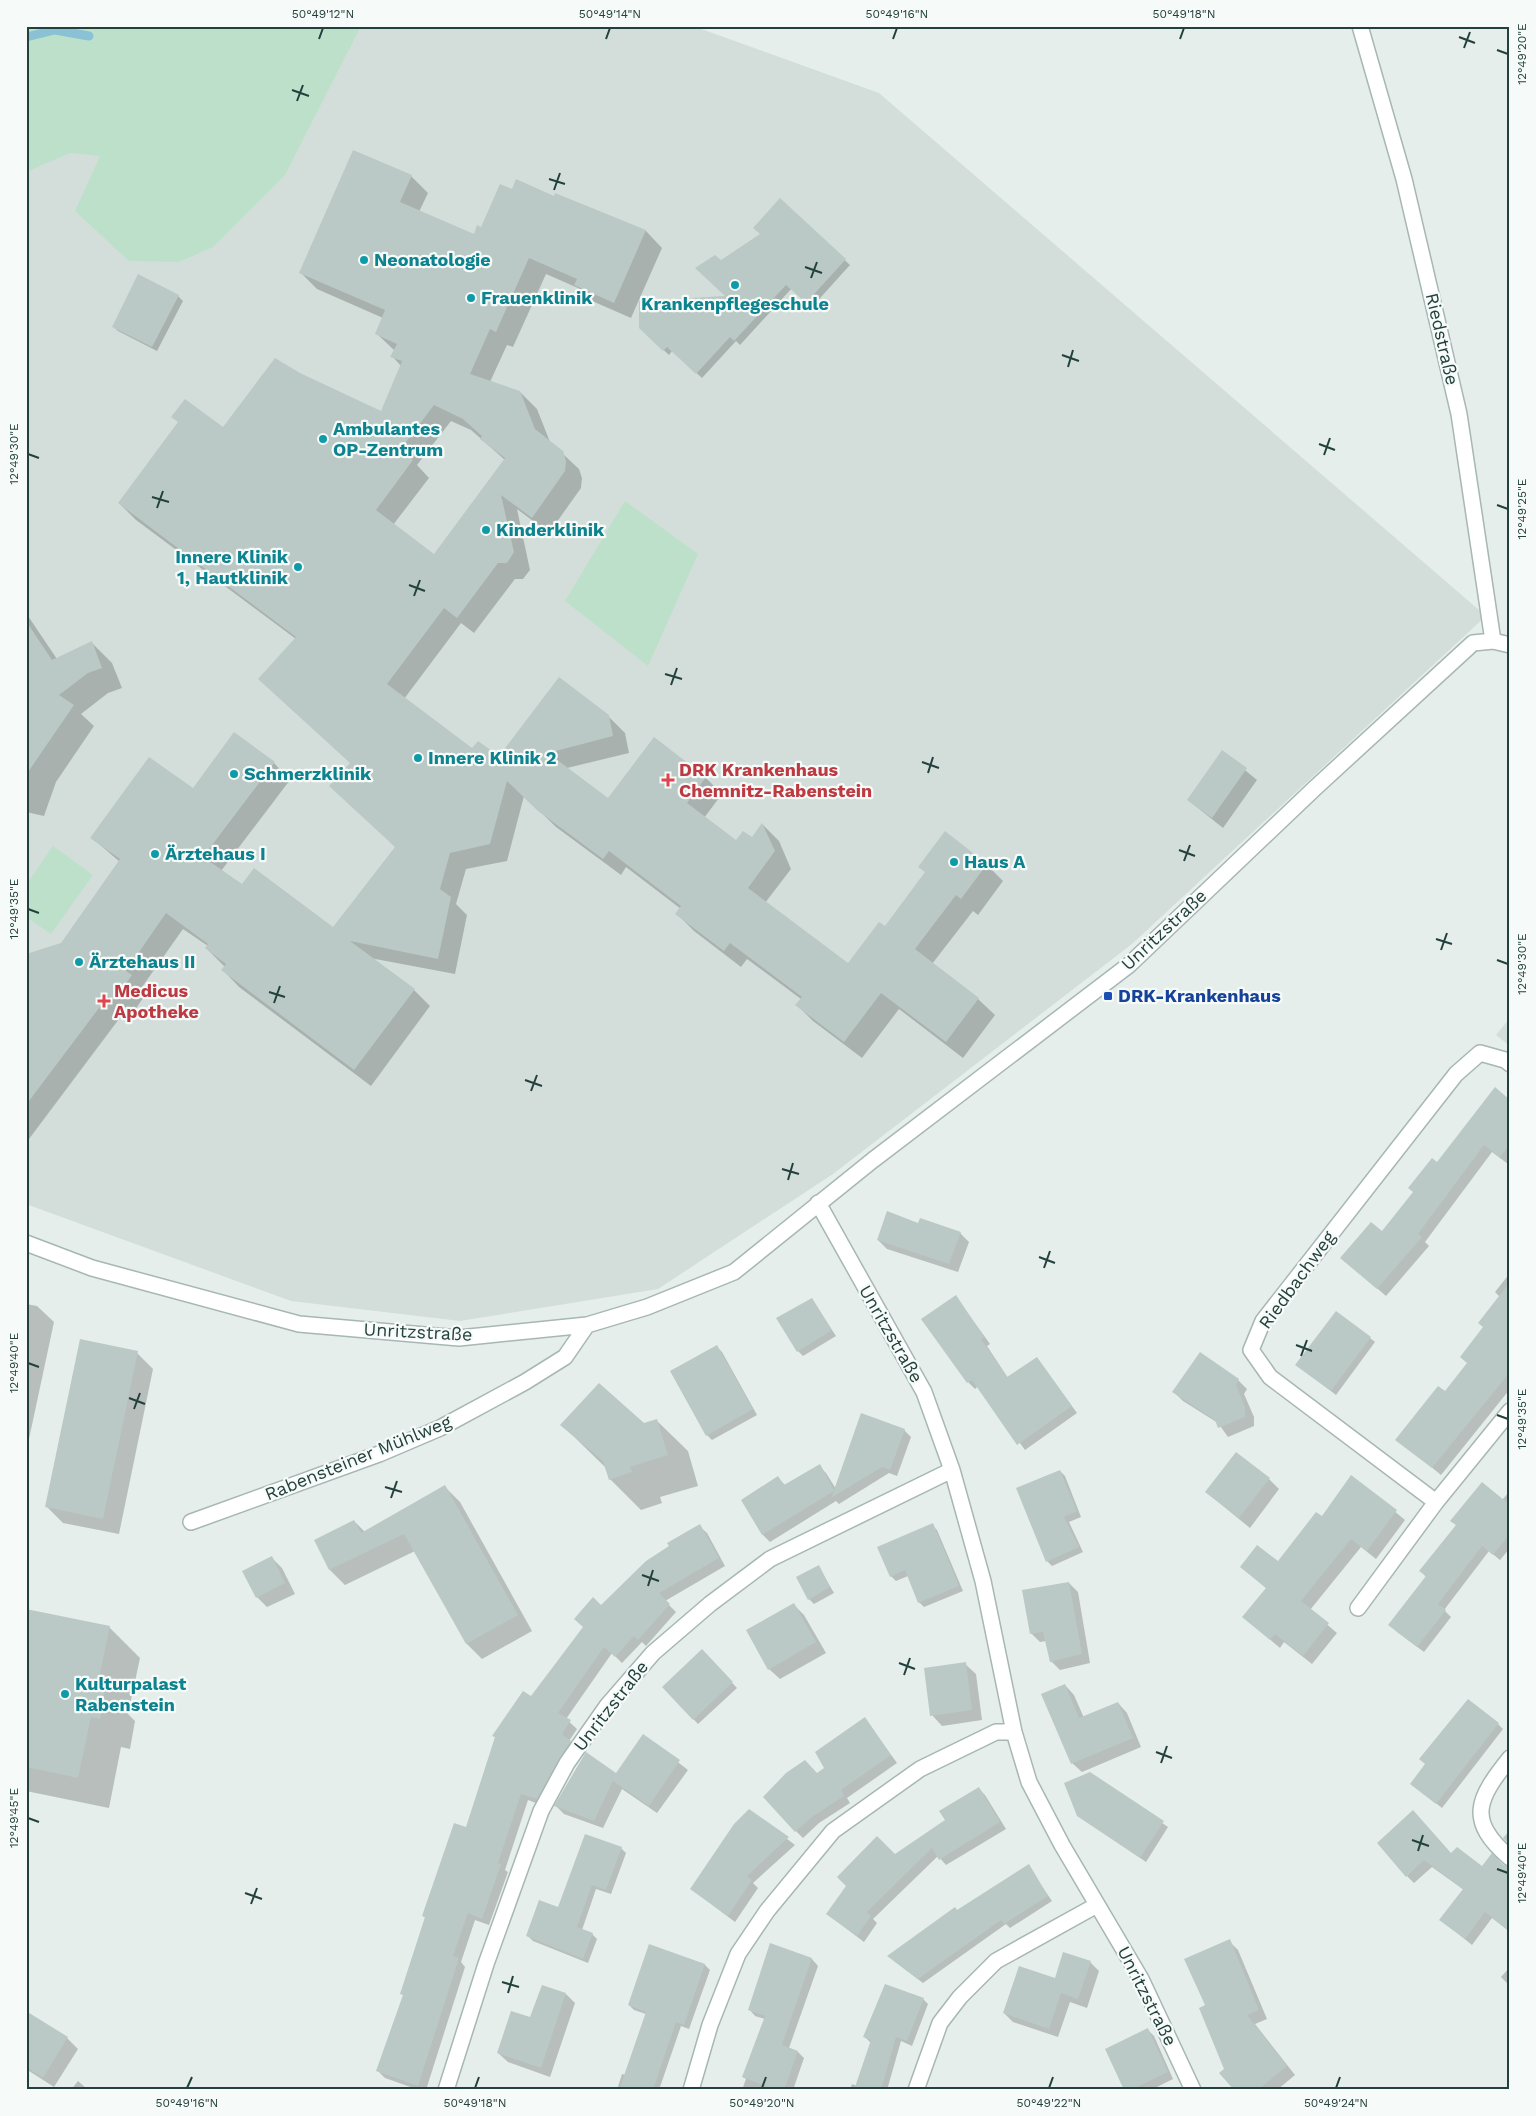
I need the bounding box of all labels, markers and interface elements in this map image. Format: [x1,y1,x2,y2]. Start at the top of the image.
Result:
text: 50°49'12"N [292,7,354,21]
text: 50°49'14"N [579,7,641,21]
text: 50°49'16"N [866,7,928,21]
text: 50°49'18"N [1153,7,1215,21]
text: 12°49'20"E [1515,23,1529,85]
place label: Neonatologie [374,249,491,270]
marker: Neonatologie [358,254,370,266]
marker: Krankenpflegeschule [729,279,741,291]
place label: Frauenklinik [481,287,593,308]
street label: Riedstraße [1422,291,1463,387]
marker: Frauenklinik [465,292,477,304]
place label: Krankenpflegeschule [641,293,829,314]
place label: Ambulantes OP-Zentrum [333,418,443,460]
text: 12°49'30"E [7,423,21,485]
marker: Ambulantes OP-Zentrum [317,433,329,445]
text: 12°49'25"E [1515,478,1529,539]
place label: Kinderklinik [496,519,605,540]
marker: Kinderklinik [480,524,492,536]
place label: Innere Klinik 1, Hautklinik [175,546,289,588]
marker: Innere Klinik 1, Hautklinik [292,561,304,573]
place label: Innere Klinik 2 [428,747,556,768]
marker: Innere Klinik 2 [412,752,424,764]
place label: DRK Krankenhaus Chemnitz-Rabenstein [679,759,872,801]
place label: Schmerzklinik [244,763,372,784]
marker: Schmerzklinik [228,768,240,780]
marker: DRK Krankenhaus Chemnitz-Rabenstein [661,773,675,787]
place label: Ärztehaus I [165,843,266,864]
marker: Ärztehaus I [149,848,161,860]
place label: Haus A [964,851,1026,872]
marker: Haus A [948,856,960,868]
text: 12°49'35"E [7,878,21,939]
street label: Unritzstraße [1117,885,1211,974]
text: 12°49'30"E [1515,933,1529,995]
place label: Ärztehaus II [89,951,195,972]
marker: Ärztehaus II [73,956,85,968]
place label: Medicus Apotheke [114,980,199,1022]
place label: DRK-Krankenhaus [1118,985,1281,1006]
marker: DRK-Krankenhaus [1102,990,1114,1002]
marker: Medicus Apotheke [98,995,110,1007]
street label: Riedbachweg [1254,1226,1339,1333]
street label: Unritzstraße [855,1281,928,1386]
street label: Unritzstraße [363,1318,473,1345]
text: 12°49'40"E [7,1332,21,1393]
text: 12°49'35"E [1515,1388,1529,1449]
street label: Rabensteiner Mühlweg [262,1410,454,1505]
street label: Unritzstraße [569,1656,652,1755]
place label: Kulturpalast Rabenstein [75,1673,186,1715]
marker: Kulturpalast Rabenstein [59,1688,71,1700]
text: 12°49'45"E [7,1788,21,1848]
text: 12°49'40"E [1515,1842,1529,1903]
street label: Unritzstraße [1113,1942,1182,2049]
text: 50°49'16"N [156,2096,218,2110]
text: 50°49'18"N [444,2096,506,2110]
text: 50°49'20"N [729,2096,795,2110]
text: 50°49'22"N [1017,2096,1081,2110]
text: 50°49'24"N [1304,2096,1368,2110]

